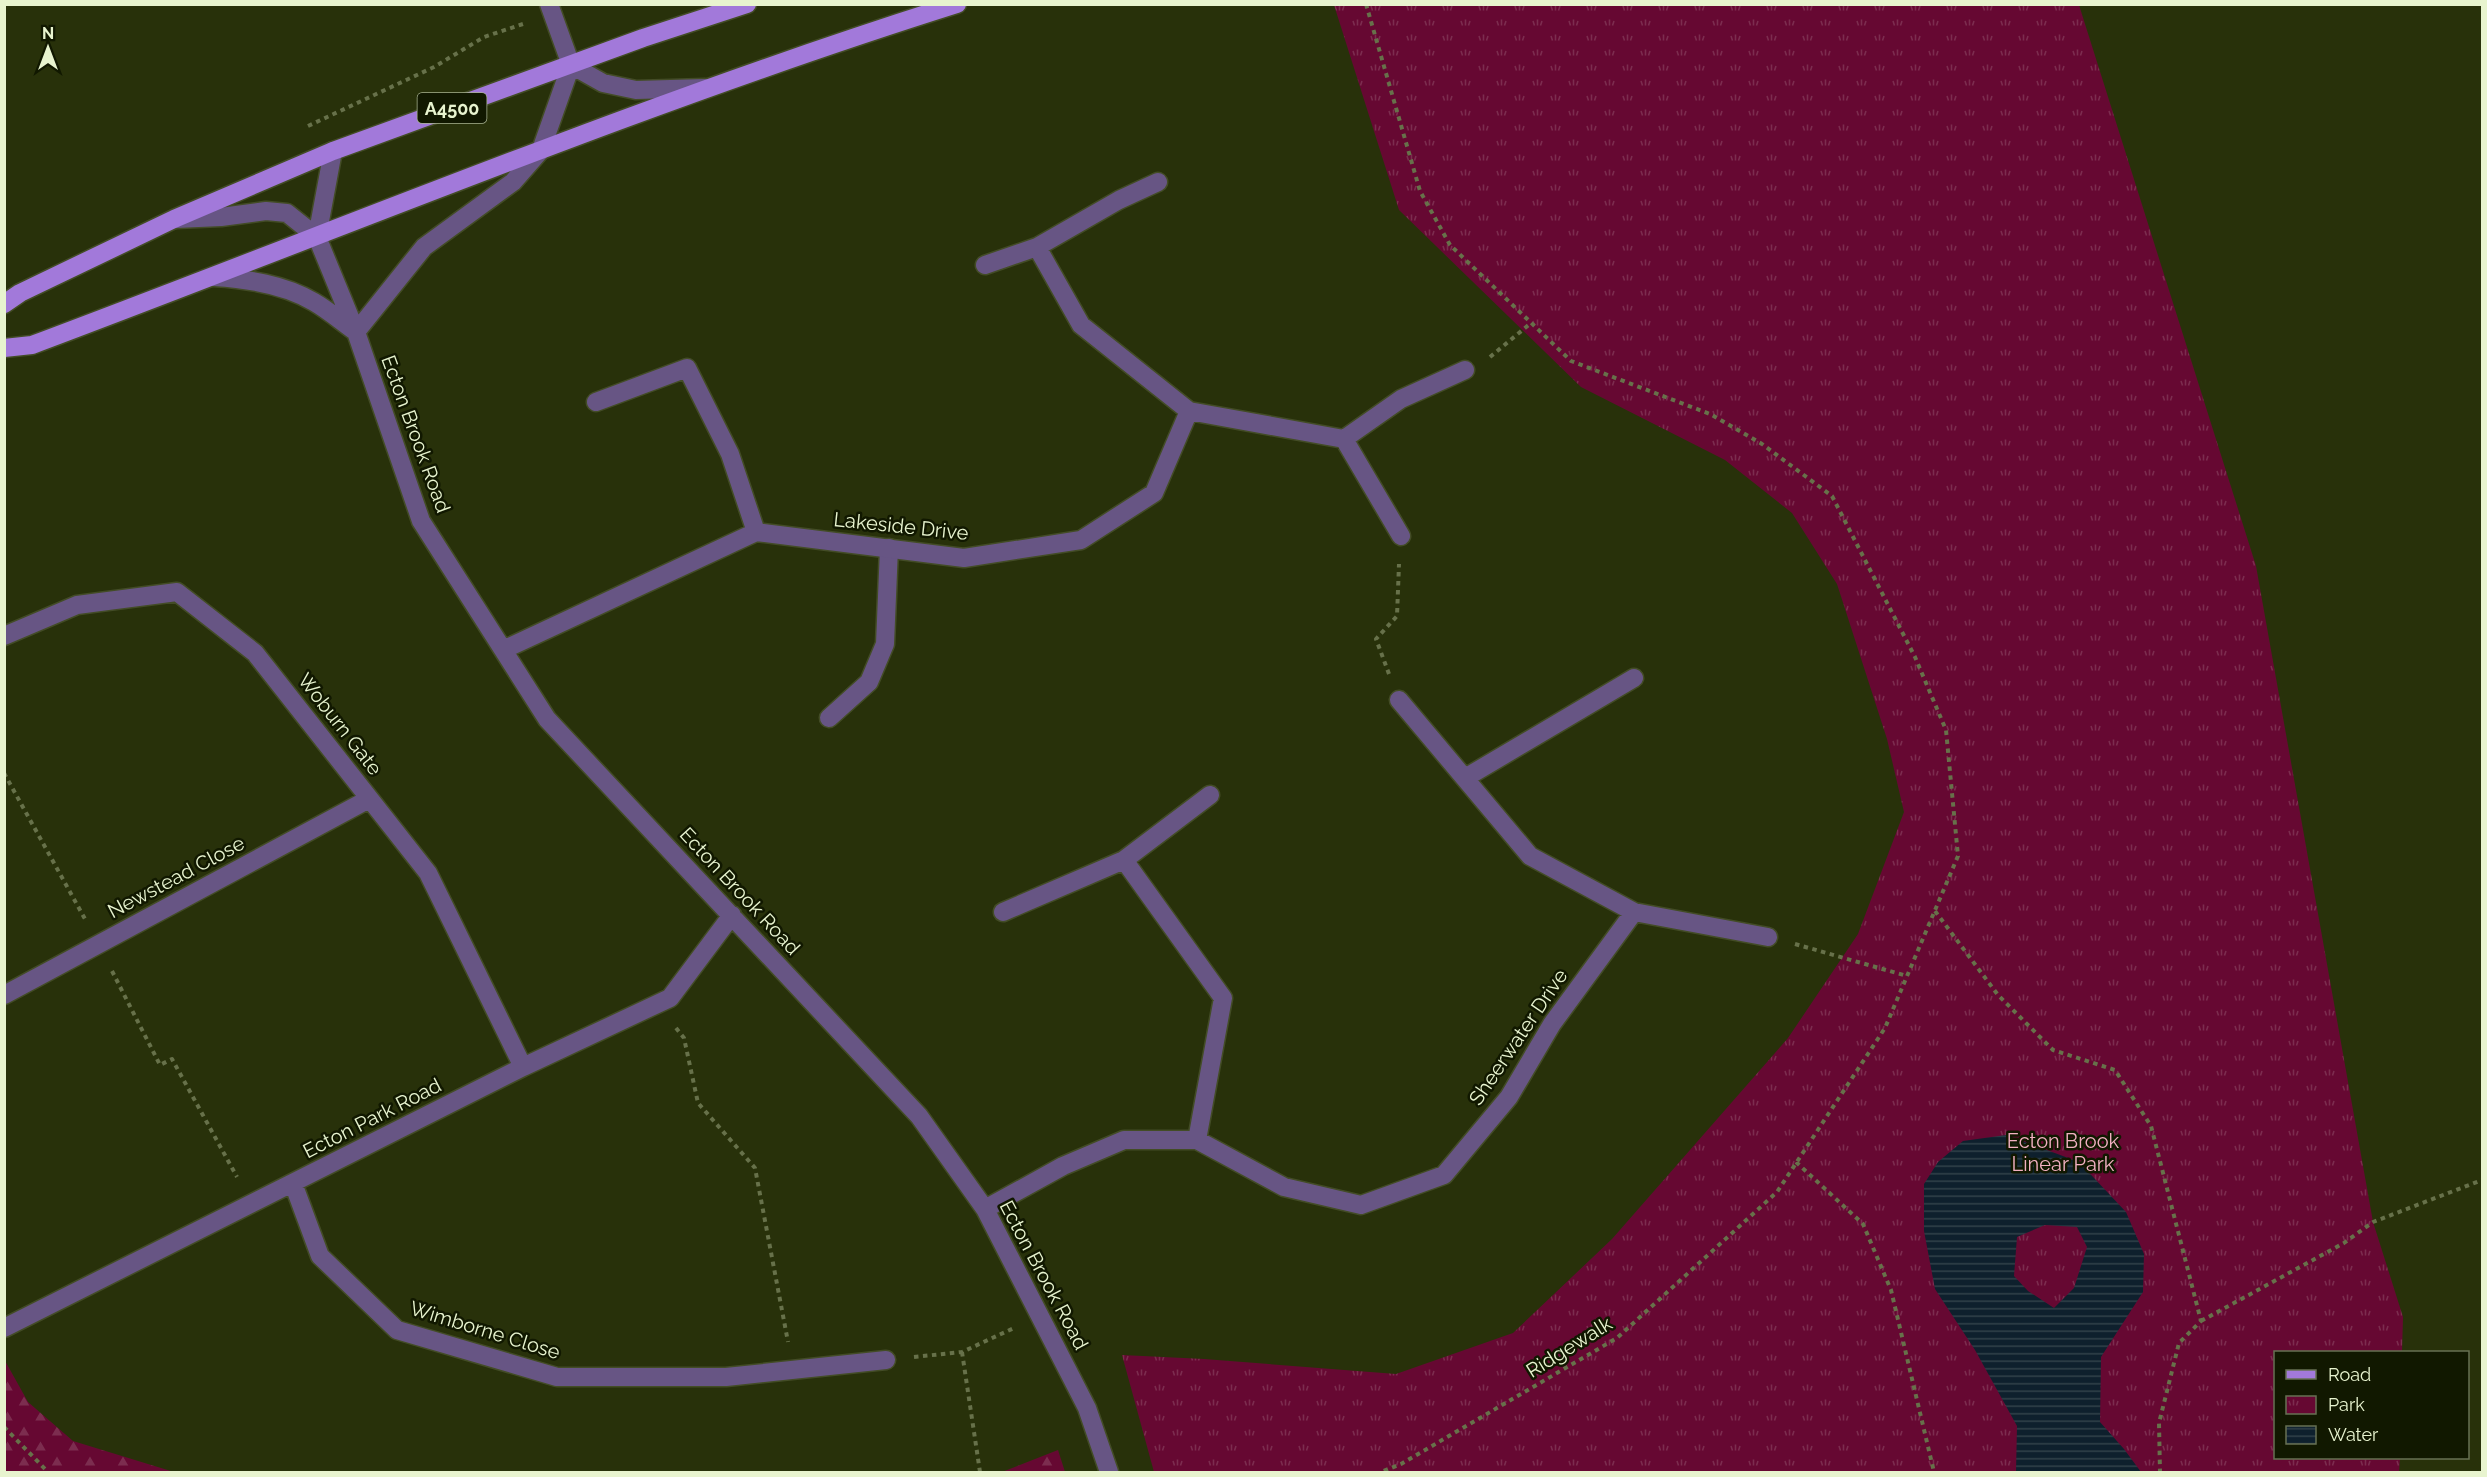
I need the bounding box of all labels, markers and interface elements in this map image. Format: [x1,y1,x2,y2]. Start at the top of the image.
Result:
north arrow [18,18,78,78]
text: N [42,24,54,43]
road number: A4500 [418,93,486,123]
street label: Ecton Brook Road [376,352,456,516]
street label: Lakeside Drive [832,507,970,545]
street label: Woburn Gate [293,668,387,780]
street label: Ecton Brook Road [675,822,805,960]
street label: Newstead Close [103,831,249,923]
street label: Sheerwater Drive [1464,964,1572,1110]
street label: Ecton Park Road [299,1073,445,1163]
park label: Ecton Brook Linear Park [2007,1129,2120,1176]
street label: Ecton Brook Road [995,1196,1093,1354]
street label: Wimborne Close [407,1296,563,1364]
street label: Ridgewalk [1522,1311,1617,1383]
legend [2274,1351,2469,1459]
text: Road [2328,1364,2371,1385]
text: Park [2328,1394,2365,1415]
text: Water [2328,1424,2379,1445]

